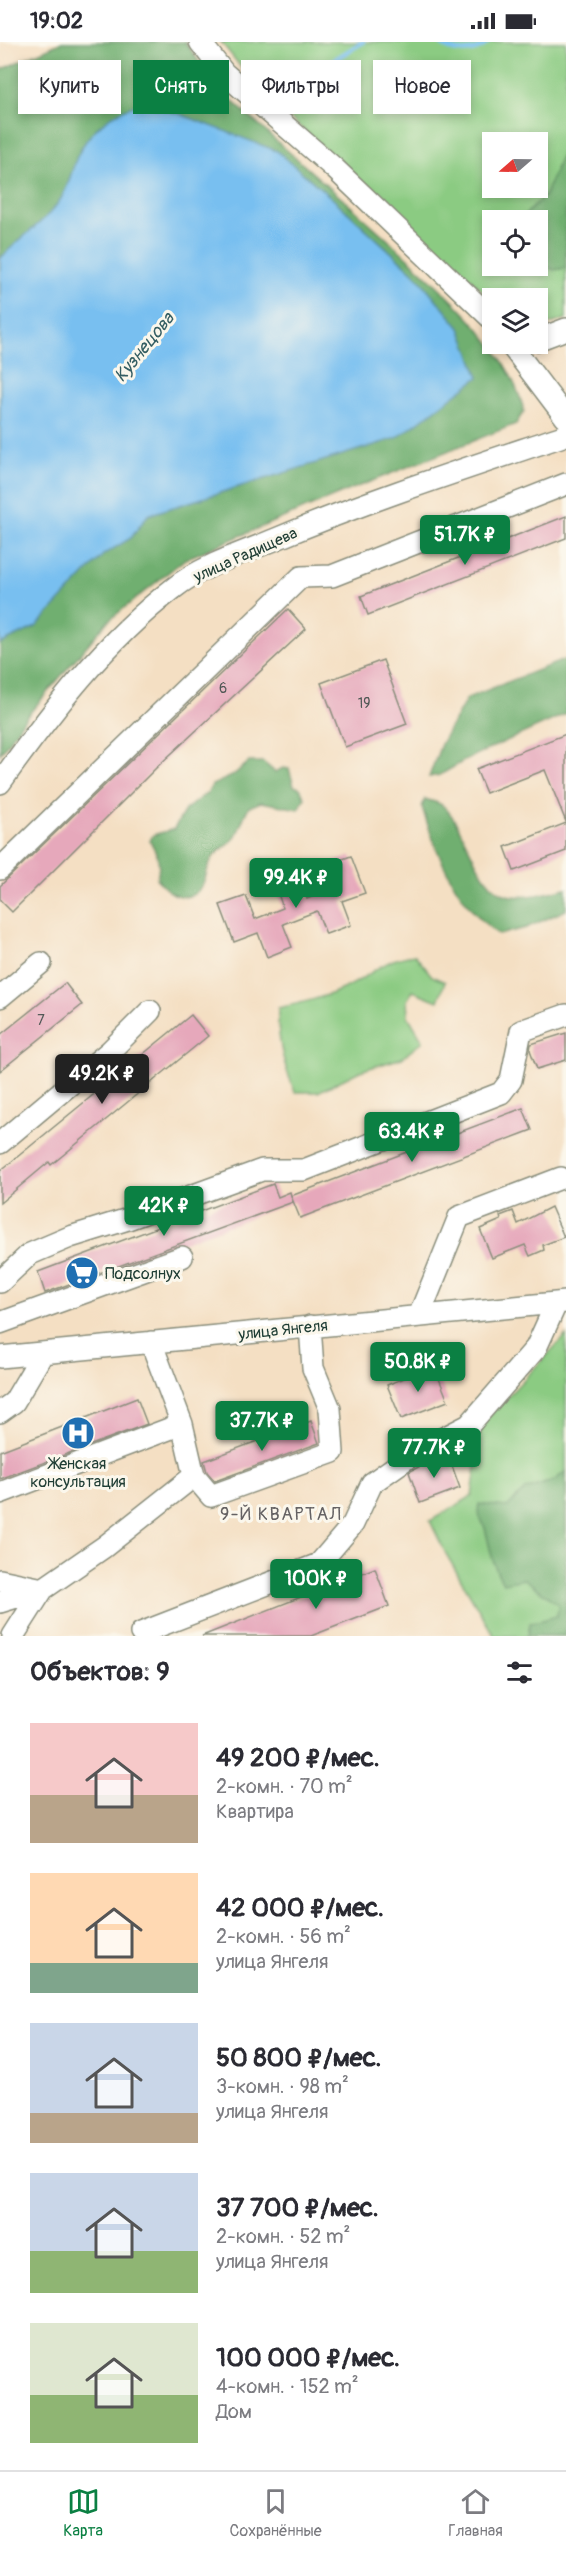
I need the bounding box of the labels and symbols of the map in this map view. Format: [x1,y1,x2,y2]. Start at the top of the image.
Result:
north arrow [482,132,548,198]
water label: Кузнецова [109,307,180,387]
pin: 51.7K ₽ [410,515,520,566]
street label: улица Радищева [189,523,300,587]
house number: 6 [219,680,227,697]
house number: 19 [358,695,370,712]
pin: 99.4K ₽ [241,858,351,909]
house number: 7 [37,1012,45,1029]
pin: 49.2K ₽ [47,1054,157,1105]
pin: 63.4K ₽ [357,1112,467,1163]
pin: 42K ₽ [122,1186,206,1237]
supermarket icon: Подсолнух [64,1255,100,1291]
place label: Подсолнух [105,1264,181,1284]
street label: улица Янгеля [236,1315,329,1345]
pin: 50.8K ₽ [363,1342,473,1393]
pin: 37.7K ₽ [207,1401,317,1452]
hospital icon: Женская консультация [60,1415,96,1451]
pin: 77.7K ₽ [379,1428,489,1479]
place label: Женская консультация [30,1454,126,1492]
district label: 9-Й КВАРТАЛ [220,1503,342,1526]
pin: 100K ₽ [267,1559,365,1610]

